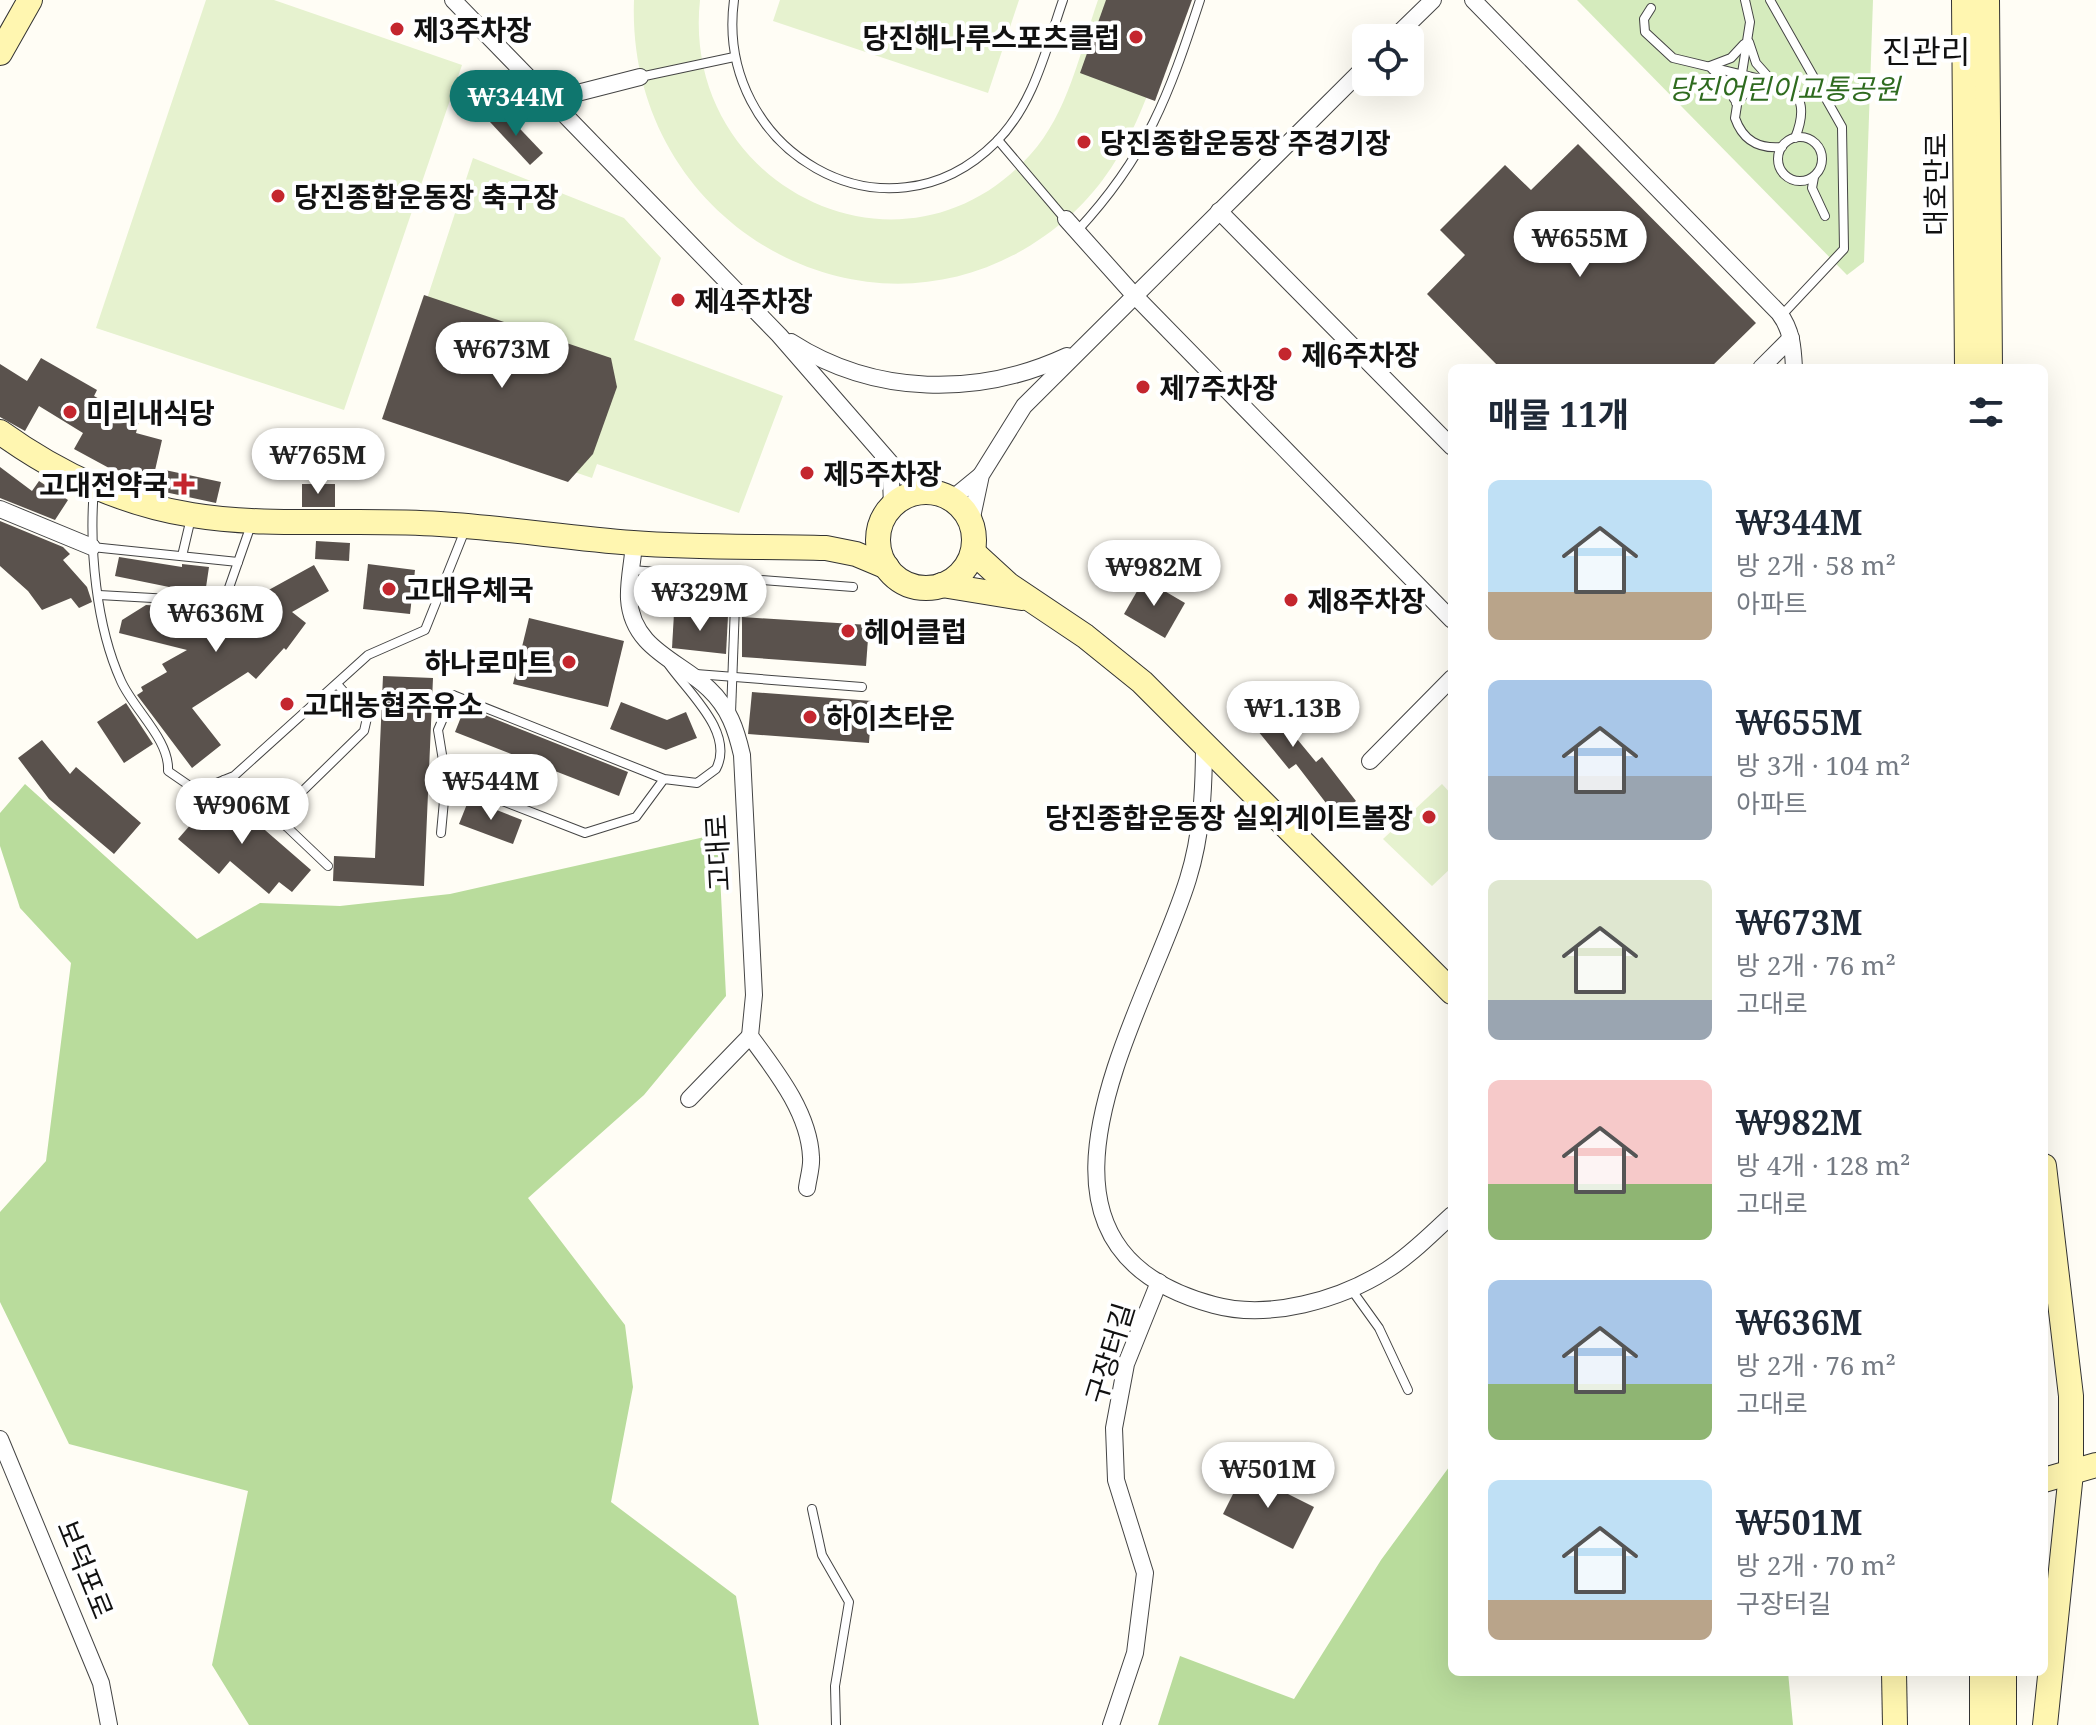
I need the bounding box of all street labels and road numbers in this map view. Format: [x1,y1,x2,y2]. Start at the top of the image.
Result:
street label: 대호만로 [1916,132,1954,236]
street label: 고대로 [696,813,738,893]
street label: 구장터길 [1076,1298,1142,1408]
street label: 보덕포로 [49,1514,123,1624]

